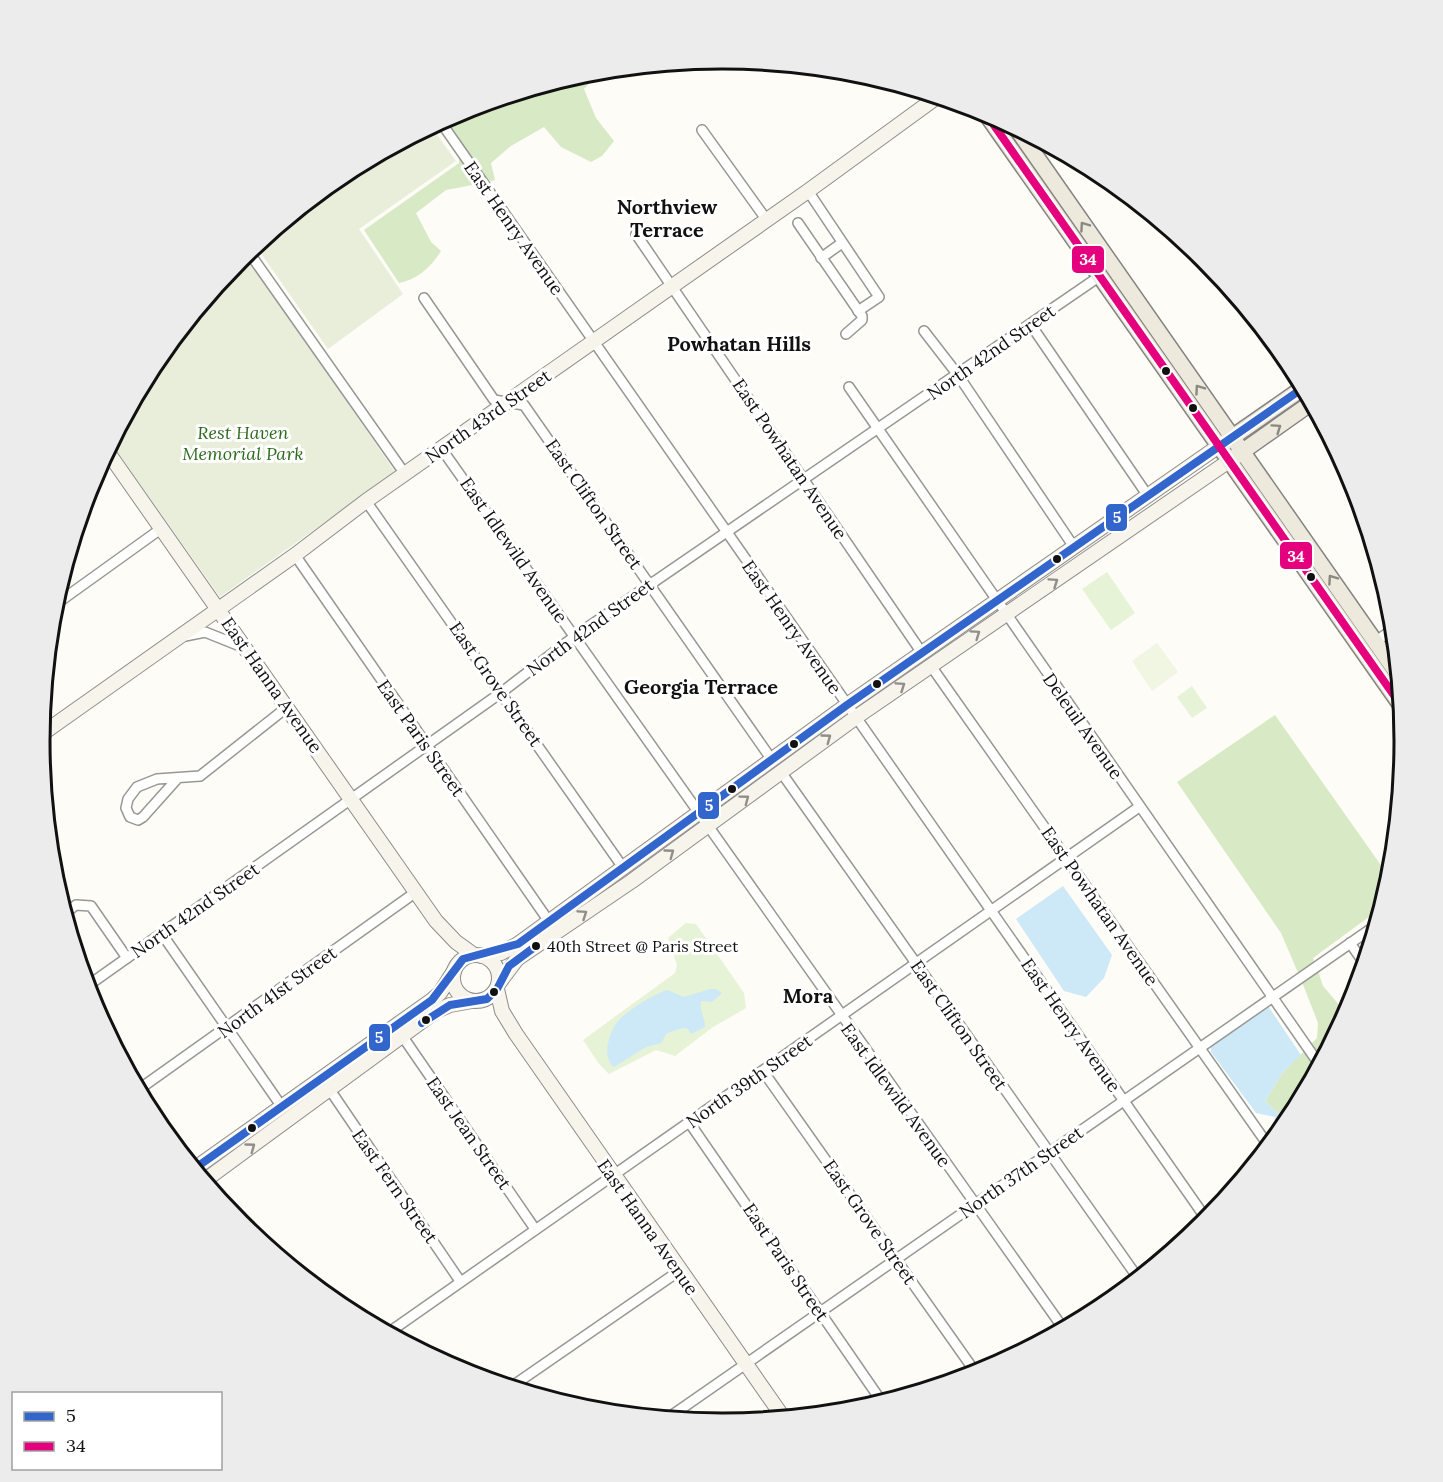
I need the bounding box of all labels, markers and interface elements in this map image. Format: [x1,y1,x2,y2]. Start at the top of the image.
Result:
street label: East Henry Avenue [459,157,569,300]
district label: Northview Terrace [617,194,718,242]
one-way arrow [1080,221,1091,232]
line badge: 34 [1071,245,1105,274]
text: 34 [1079,249,1097,269]
street label: North 42nd Street [922,299,1060,405]
district label: Powhatan Hills [667,331,811,356]
street label: North 43rd Street [421,364,555,468]
unlabelled marker [1160,365,1172,377]
street label: East Powhatan Avenue [728,374,853,544]
one-way arrow [1195,385,1206,396]
unlabelled marker [1187,402,1199,414]
park label: Rest Haven Memorial Park [182,421,304,465]
one-way arrow [1270,424,1281,435]
street label: East Clifton Street [541,435,647,574]
street label: East Idlewild Avenue [455,473,573,627]
line badge: 5 [1105,503,1128,532]
text: 5 [1113,507,1122,527]
line badge: 34 [1279,541,1313,570]
text: 34 [1287,546,1305,566]
unlabelled marker [1051,553,1063,565]
street label: East Henry Avenue [737,556,847,699]
unlabelled marker [1305,571,1317,583]
street label: North 42nd Street [522,573,658,681]
one-way arrow [1328,575,1339,586]
one-way arrow [1048,577,1058,589]
street label: East Hanna Avenue [217,613,328,758]
street label: East Grove Street [444,617,548,751]
one-way arrow [970,630,981,641]
street label: Deleuil Avenue [1038,668,1128,784]
district label: Georgia Terrace [624,674,778,699]
street label: East Paris Street [372,675,470,801]
unlabelled marker [871,678,883,690]
one-way arrow [895,682,906,693]
one-way arrow [820,734,831,745]
unlabelled marker [788,738,800,750]
unlabelled marker [726,783,738,795]
line badge: 5 [697,791,720,820]
text: 5 [705,795,714,815]
one-way arrow [738,795,749,806]
street label: East Powhatan Avenue [1036,822,1164,990]
one-way arrow [664,849,675,860]
street label: North 42nd Street [126,857,264,963]
one-way arrow [576,910,587,921]
place label: 40th Street @ Paris Street [547,936,739,956]
marker: 40th Street @ Paris Street [530,940,542,952]
street label: North 41st Street [213,941,341,1043]
street label: East Henry Avenue [1016,954,1126,1097]
street label: East Clifton Street [906,956,1012,1095]
district label: Mora [783,983,834,1008]
unlabelled marker [488,986,500,998]
unlabelled marker [420,1014,432,1026]
street label: East Idlewild Avenue [836,1018,956,1172]
line badge: 5 [368,1023,391,1052]
text: 5 [375,1027,384,1047]
street label: North 39th Street [682,1029,816,1133]
street label: East Jean Street [422,1072,516,1194]
street label: North 37th Street [955,1121,1087,1223]
unlabelled marker [246,1122,258,1134]
street label: East Fern Street [347,1124,443,1248]
one-way arrow [245,1143,256,1154]
street label: East Hanna Avenue [593,1155,704,1300]
street label: East Grove Street [818,1155,922,1289]
street label: East Paris Street [738,1199,834,1325]
legend [12,1392,222,1470]
text: 5 [66,1404,76,1427]
text: 34 [66,1434,86,1457]

